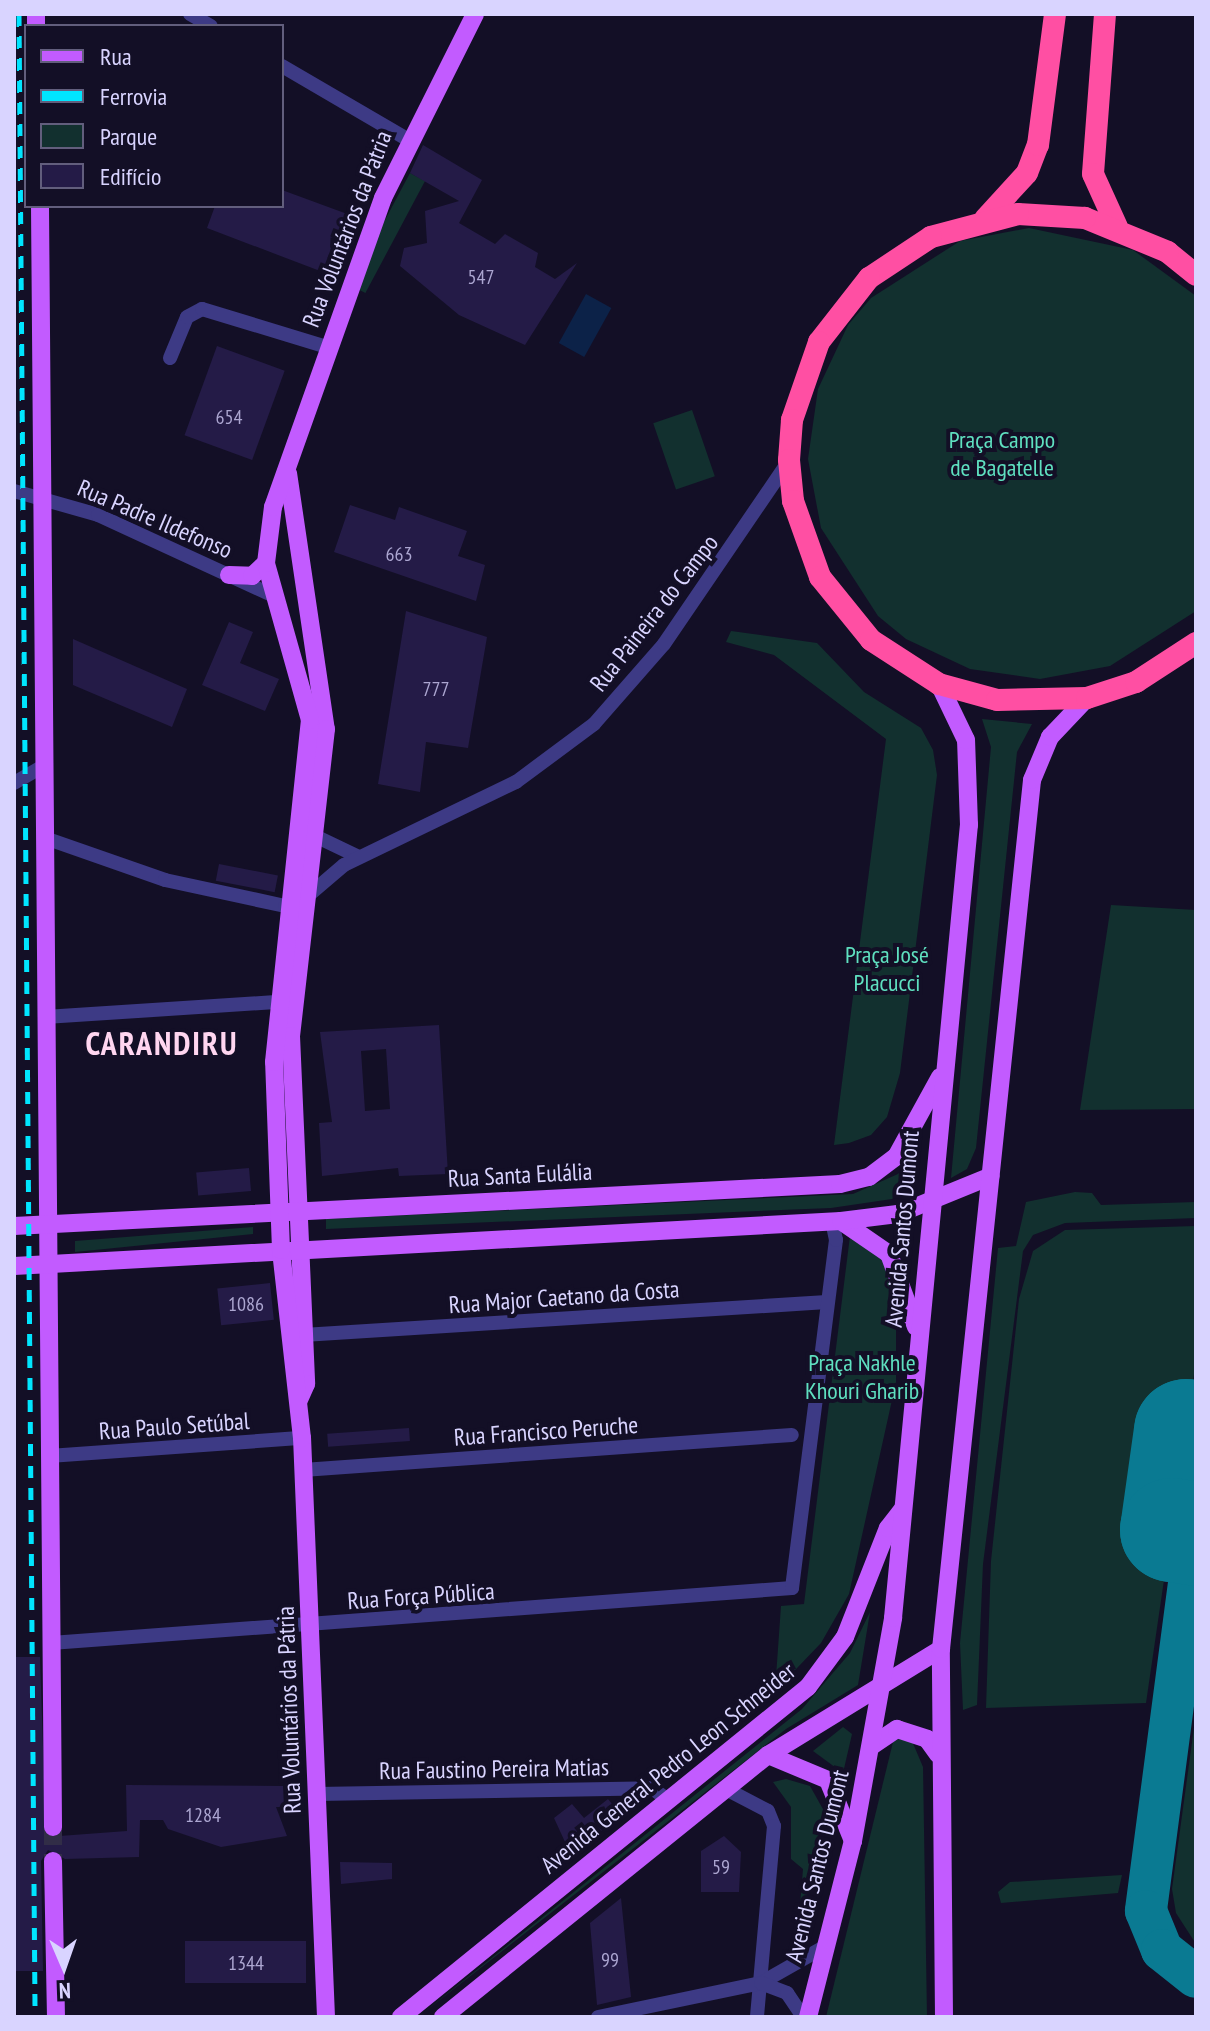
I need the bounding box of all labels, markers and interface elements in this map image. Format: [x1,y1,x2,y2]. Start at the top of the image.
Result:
legend [24,24,284,208]
text: Rua [100,41,132,72]
text: Ferrovia [100,81,167,112]
text: Parque [100,121,157,152]
street label: Rua Voluntários da Pátria [296,127,398,331]
text: Edifício [100,161,161,192]
house number: 547 [468,265,494,289]
house number: 654 [216,405,242,429]
park label: Praça Campo de Bagatelle [949,426,1055,482]
street label: Rua Padre Ildefonso [73,473,237,565]
street label: Rua Paineira do Campo [584,529,724,697]
house number: 663 [386,542,412,566]
house number: 777 [423,677,449,701]
park label: Praça José Placucci [845,941,929,997]
district label: CARANDIRU [85,1024,239,1062]
street label: Avenida Santos Dumont [879,1130,925,1328]
street label: Rua Santa Eulália [447,1157,593,1193]
street label: Rua Major Caetano da Costa [448,1275,680,1319]
house number: 1086 [228,1292,264,1316]
park label: Praça Nakhle Khouri Gharib [805,1349,919,1405]
street label: Rua Paulo Setúbal [98,1406,250,1446]
street label: Rua Francisco Peruche [453,1410,639,1452]
street label: Rua Força Pública [347,1576,495,1616]
street label: Rua Voluntários da Pátria [271,1605,307,1815]
street label: Avenida General Pedro Leon Schneider [535,1657,801,1879]
street label: Rua Faustino Pereira Matias [379,1753,609,1785]
street label: Avenida Santos Dumont [779,1767,855,1965]
house number: 1284 [185,1803,221,1827]
house number: 59 [712,1855,730,1879]
north arrow [24,1927,104,2007]
house number: 99 [601,1948,619,1972]
house number: 1344 [228,1951,264,1975]
text: N [58,1977,71,2005]

